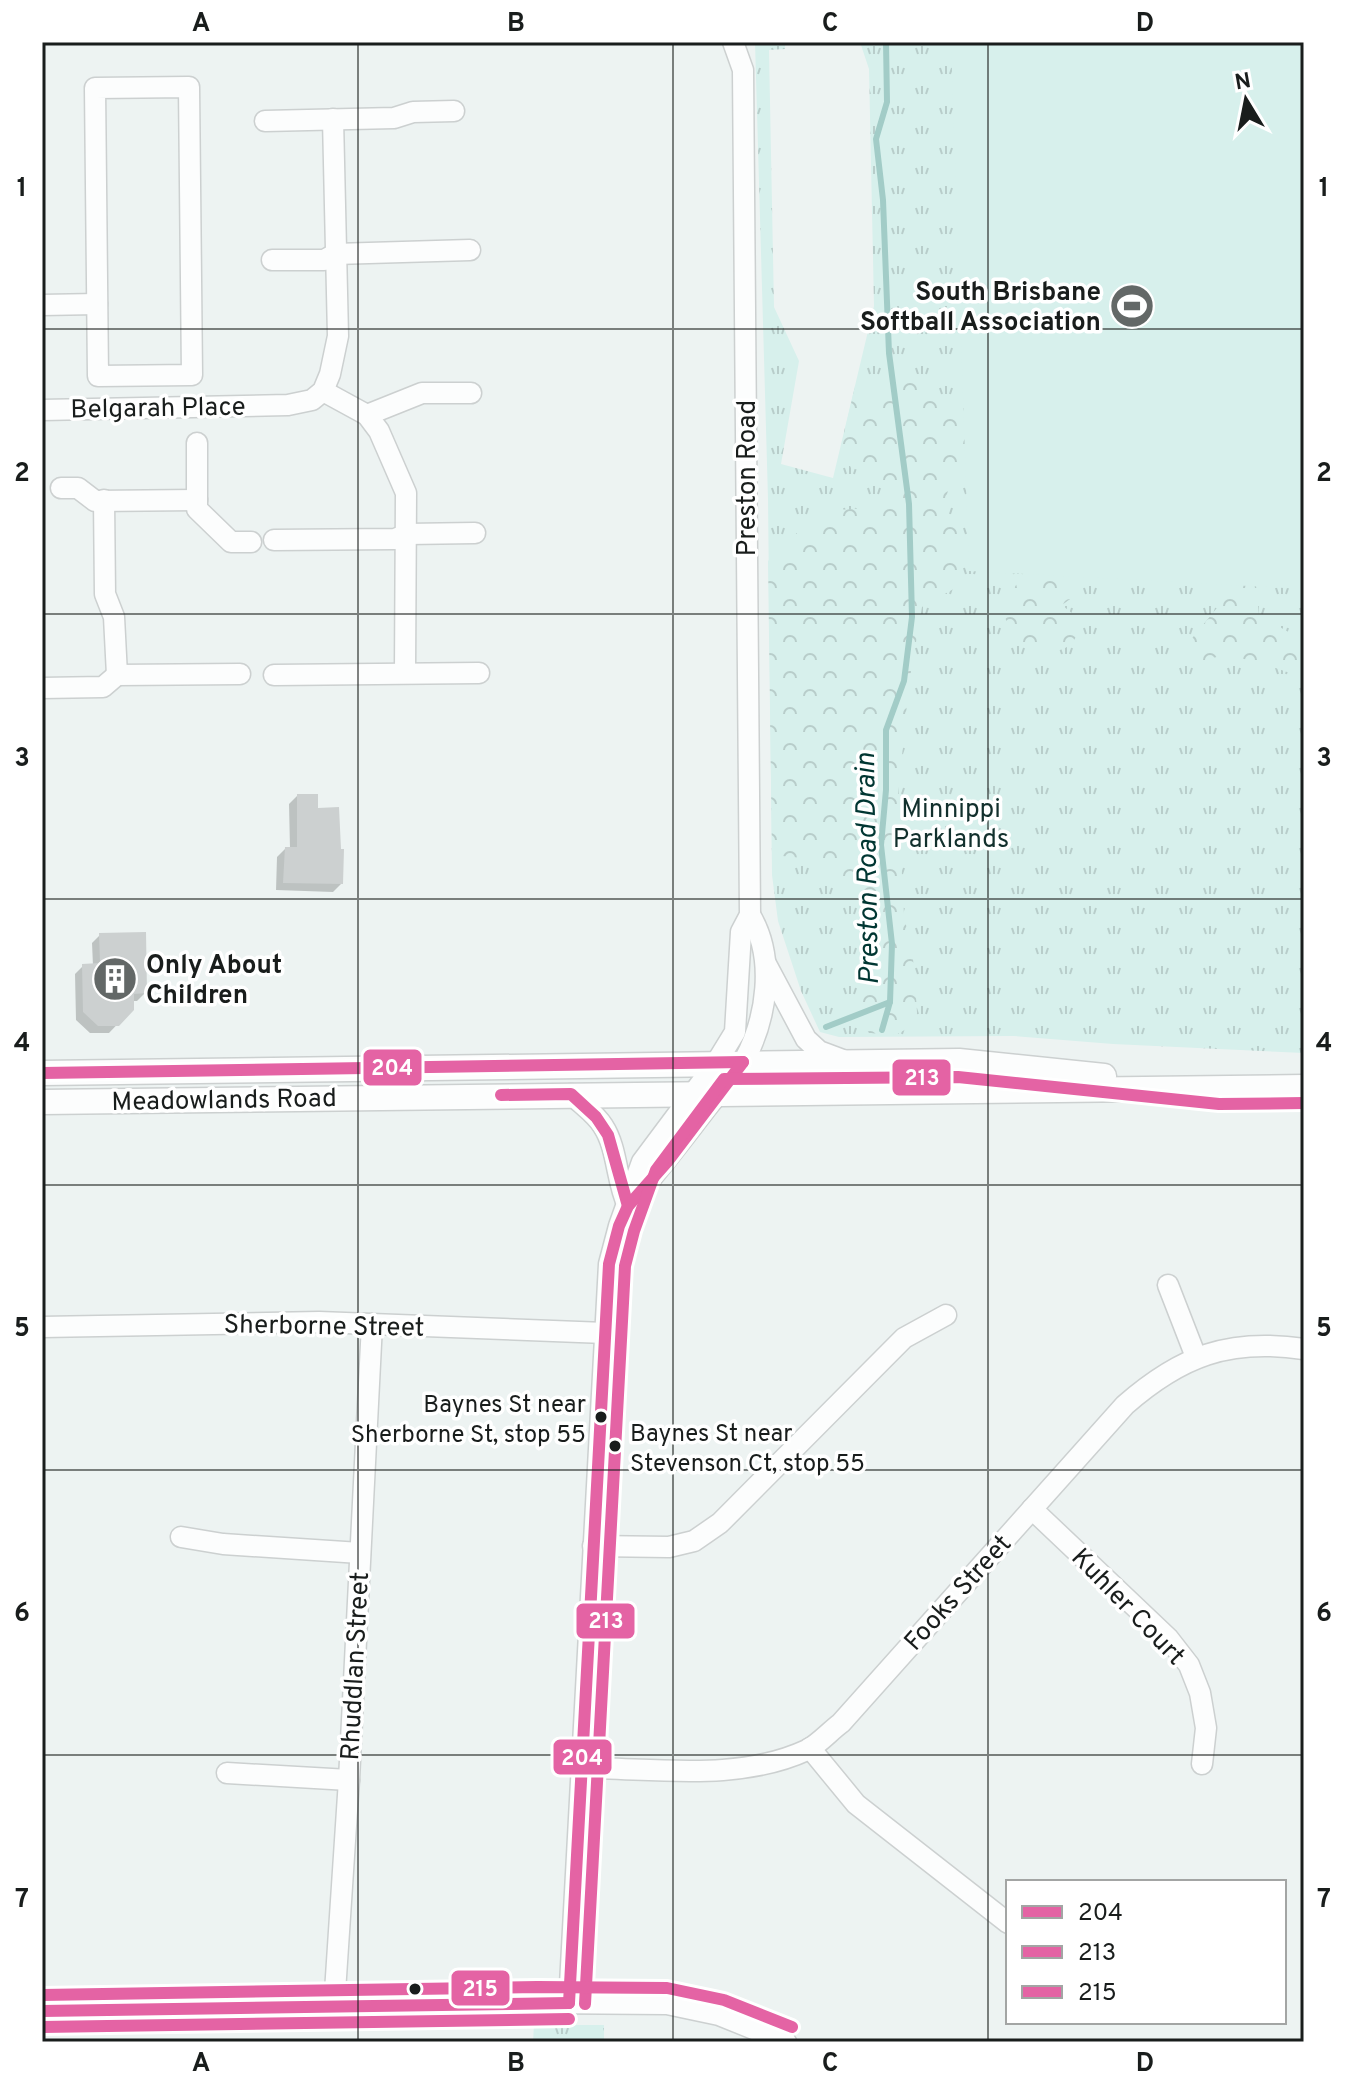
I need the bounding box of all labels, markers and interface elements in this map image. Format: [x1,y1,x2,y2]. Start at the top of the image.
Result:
text: A [192,8,210,41]
text: B [507,8,525,41]
text: C [822,8,838,41]
text: D [1136,8,1154,41]
north arrow [1206,60,1286,140]
text: N [1233,68,1253,97]
text: 1 [17,173,27,206]
text: 1 [1319,173,1329,206]
place label: South Brisbane Softball Association [860,277,1101,340]
sports icon: South Brisbane Softball Association [1108,282,1156,330]
street label: Belgarah Place [70,391,246,428]
street label: Preston Road [732,400,765,556]
text: 2 [14,458,30,491]
text: 2 [1316,458,1332,491]
text: 3 [14,743,30,776]
text: 3 [1316,743,1332,776]
water label: Preston Road Drain [849,752,889,986]
park label: Minnippi Parklands [893,794,1009,857]
place label: Only About Children [146,950,282,1013]
building icon: Only About Children [91,955,139,1003]
text: 4 [14,1028,30,1061]
text: 4 [1316,1028,1332,1061]
line badge: 204 [362,1048,423,1087]
text: 204 [371,1056,413,1083]
line badge: 213 [891,1058,952,1097]
text: 213 [904,1066,940,1093]
street label: Meadowlands Road [111,1083,337,1120]
street label: Sherborne Street [223,1309,425,1346]
text: 5 [14,1313,30,1346]
text: 5 [1316,1313,1332,1346]
place label: Baynes St near Sherborne St, stop 55 [351,1391,586,1451]
marker: Baynes St near Sherborne St, stop 55 [593,1409,609,1425]
place label: Baynes St near Stevenson Ct, stop 55 [630,1420,865,1480]
marker: Baynes St near Stevenson Ct, stop 55 [607,1438,623,1454]
street label: Fooks Street [898,1529,1020,1659]
street label: Kuhler Court [1063,1542,1191,1673]
street label: Rhuddlan Street [335,1571,378,1761]
text: 6 [14,1598,30,1631]
text: 6 [1316,1598,1332,1631]
line badge: 213 [575,1602,636,1640]
text: 213 [588,1609,624,1636]
line badge: 204 [552,1738,613,1776]
text: 204 [561,1746,603,1773]
legend [1006,1880,1286,2024]
text: 7 [15,1884,29,1917]
text: 7 [1317,1884,1331,1917]
text: 204 [1078,1899,1123,1929]
text: 213 [1078,1939,1116,1969]
line badge: 215 [450,1969,511,2007]
text: 215 [462,1977,498,2004]
text: 215 [1078,1979,1117,2009]
unlabelled marker [407,1981,423,1997]
text: A [192,2048,210,2081]
text: B [507,2048,525,2081]
text: C [822,2048,838,2081]
text: D [1136,2048,1154,2081]

